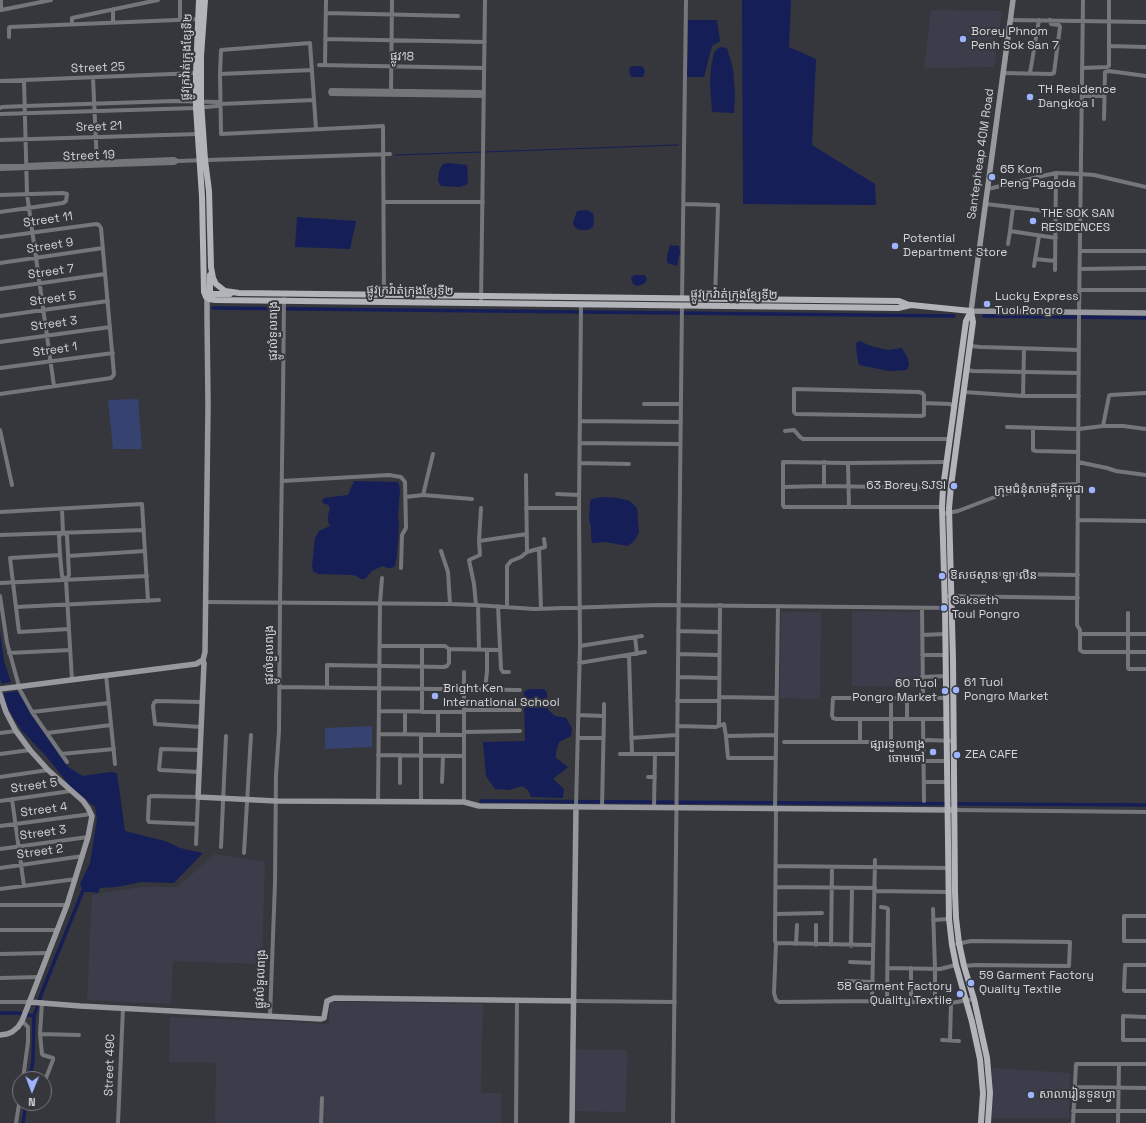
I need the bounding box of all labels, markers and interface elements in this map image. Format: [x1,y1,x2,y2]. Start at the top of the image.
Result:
street label: ផ្លូវក្រវ៉ាត់ក្រុងខ្សែទី២ [178,13,196,101]
place label: Borey Phnom Penh Sok San 7 [971,25,1059,53]
marker: Borey Phnom Penh Sok San 7 [958,34,968,44]
street label: ផ្លូវ18 [390,50,414,64]
street label: Street 25 [71,60,125,76]
place label: TH Residence Dangkoa I [1038,83,1116,111]
street label: Santepheap 40M Road [965,88,997,220]
marker: TH Residence Dangkoa I [1025,92,1035,102]
street label: Sreet 21 [76,119,122,135]
street label: Street 19 [63,148,115,164]
place label: 65 Kom Peng Pagoda [1000,163,1076,191]
marker: 65 Kom Peng Pagoda [987,172,997,182]
place label: THE SOK SAN RESIDENCES [1041,207,1114,235]
street label: Street 11 [22,209,74,231]
marker: THE SOK SAN RESIDENCES [1028,216,1038,226]
place label: Potential Department Store [903,232,1007,260]
street label: Street 9 [26,235,74,257]
marker: Potential Department Store [890,241,900,251]
street label: Street 7 [27,262,75,282]
street label: ផ្លូវក្រវ៉ាត់ក្រុងខ្សែទី២ [366,283,454,299]
street label: ផ្លូវក្រវ៉ាត់ក្រុងខ្សែទី២ [690,287,778,303]
street label: Street 5 [29,289,77,309]
place label: Lucky Express Tuol Pongro [995,290,1079,318]
marker: Lucky Express Tuol Pongro [982,299,992,309]
street label: ផ្លូវលំទួលពង្រ [267,301,281,361]
street label: Street 3 [30,314,78,334]
street label: Street 1 [32,340,78,360]
place label: 63 Borey SJSI [866,479,946,493]
marker: 63 Borey SJSI [949,481,959,491]
place label: ក្រុមជំនុំសាមគ្គីកម្ពុជា [994,483,1084,497]
marker: ក្រុមជំនុំសាមគ្គីកម្ពុជា [1087,485,1097,495]
place label: ឱសថស្ថាន ឡា លីន [950,569,1037,583]
marker: ឱសថស្ថាន ឡា លីន [937,571,947,581]
place label: Sakseth Toul Pongro [952,594,1020,622]
marker: Sakseth Toul Pongro [939,603,949,613]
street label: ផ្លូវលំទួលពង្រ [263,625,277,685]
place label: 61 Tuol Pongro Market [964,676,1049,704]
place label: 60 Tuol Pongro Market [852,677,937,705]
place label: Bright Ken International School [443,682,560,710]
marker: 61 Tuol Pongro Market [951,685,961,695]
marker: 60 Tuol Pongro Market [940,686,950,696]
marker: Bright Ken International School [430,691,440,701]
place label: ផ្សារទួលពង្រ ចោមចៅ [870,738,925,766]
marker: ផ្សារទួលពង្រ ចោមចៅ [928,747,938,757]
place label: ZEA CAFE [965,748,1018,762]
marker: ZEA CAFE [952,750,962,760]
street label: Street 5 [10,776,58,796]
street label: Street 4 [20,800,68,820]
street label: Street 3 [19,823,67,843]
street label: Street 2 [16,842,64,862]
street label: ផ្លូវលំទួលពង្រ [253,949,269,1009]
place label: 59 Garment Factory Quality Textile [979,969,1094,997]
marker: 59 Garment Factory Quality Textile [966,978,976,988]
place label: 58 Garment Factory Quality Textile [837,980,952,1008]
marker: 58 Garment Factory Quality Textile [955,989,965,999]
street label: Street 49C [102,1034,118,1096]
north arrow [12,1071,52,1111]
place label: សាលារៀនទួនហ្វា [1039,1088,1116,1102]
marker: សាលារៀនទួនហ្វា [1026,1090,1036,1100]
text: N [28,1095,36,1109]

